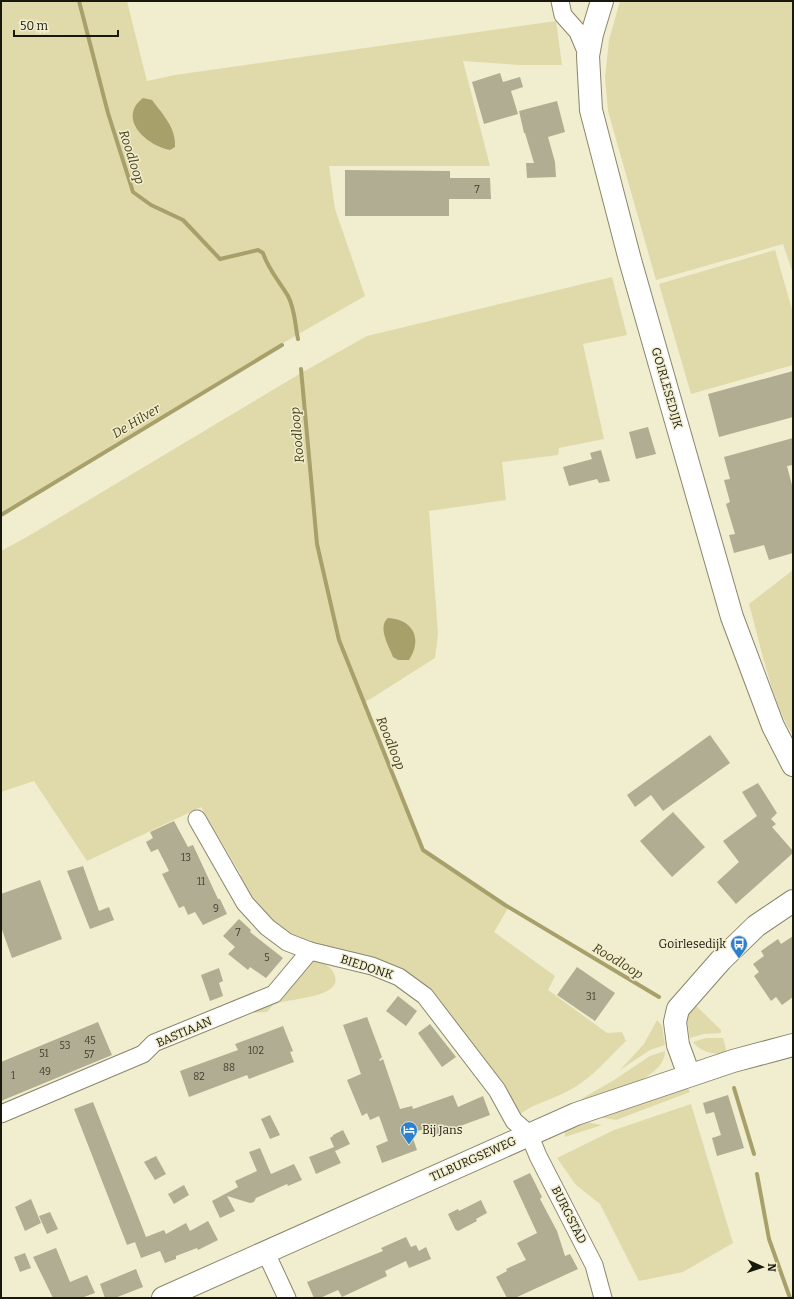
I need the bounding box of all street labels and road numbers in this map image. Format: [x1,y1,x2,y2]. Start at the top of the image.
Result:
street label: GOIRLESEDIJK [649,346,685,431]
street label: BIEDONK [339,952,396,982]
street label: BASTIAAN [154,1014,214,1050]
street label: TILBURGSEWEG [428,1134,518,1184]
street label: BURGSTAD [549,1184,589,1246]

